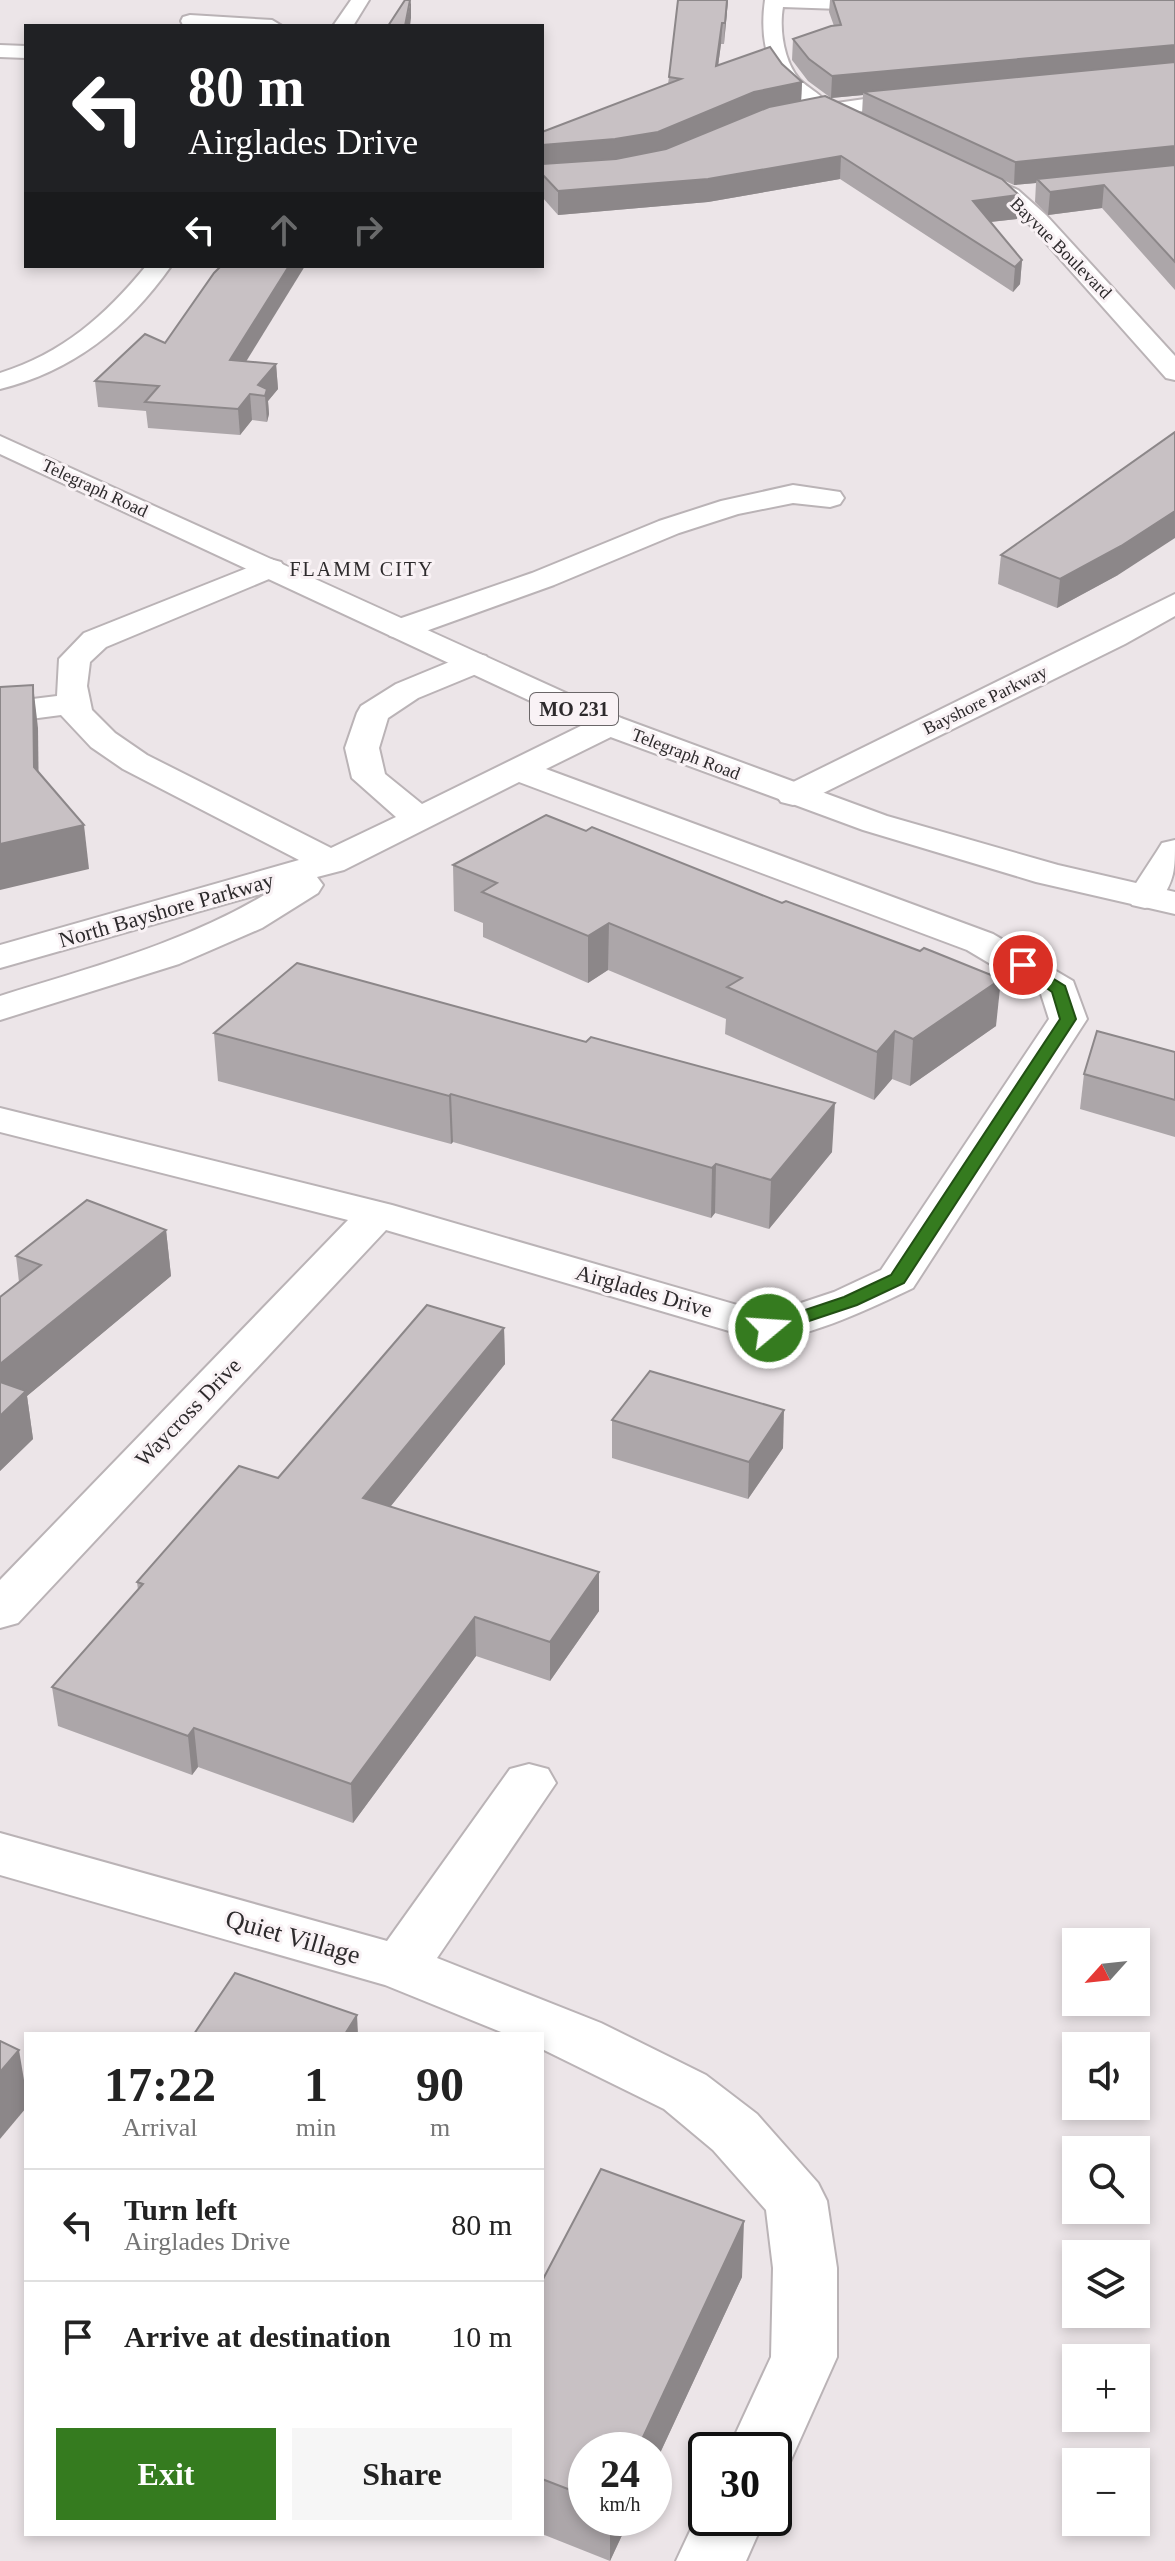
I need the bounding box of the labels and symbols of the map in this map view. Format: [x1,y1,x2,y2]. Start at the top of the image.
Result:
street label: Bayvue Boulevard [1006,193,1116,303]
street label: Telegraph Road [39,455,151,521]
district label: FLAMM CITY [289,558,435,580]
street label: Bayshore Parkway [920,661,1050,739]
road number: MO 231 [530,693,618,725]
street label: Telegraph Road [629,724,743,784]
street label: North Bayshore Parkway [56,867,276,953]
pin [989,931,1057,999]
street label: Airglades Drive [573,1260,715,1322]
position arrow [727,1286,811,1370]
street label: Waycross Drive [130,1353,246,1471]
street label: Quiet Village [222,1904,364,1970]
north arrow [1062,1928,1150,2016]
speed limit sign: 30 [688,2432,792,2536]

